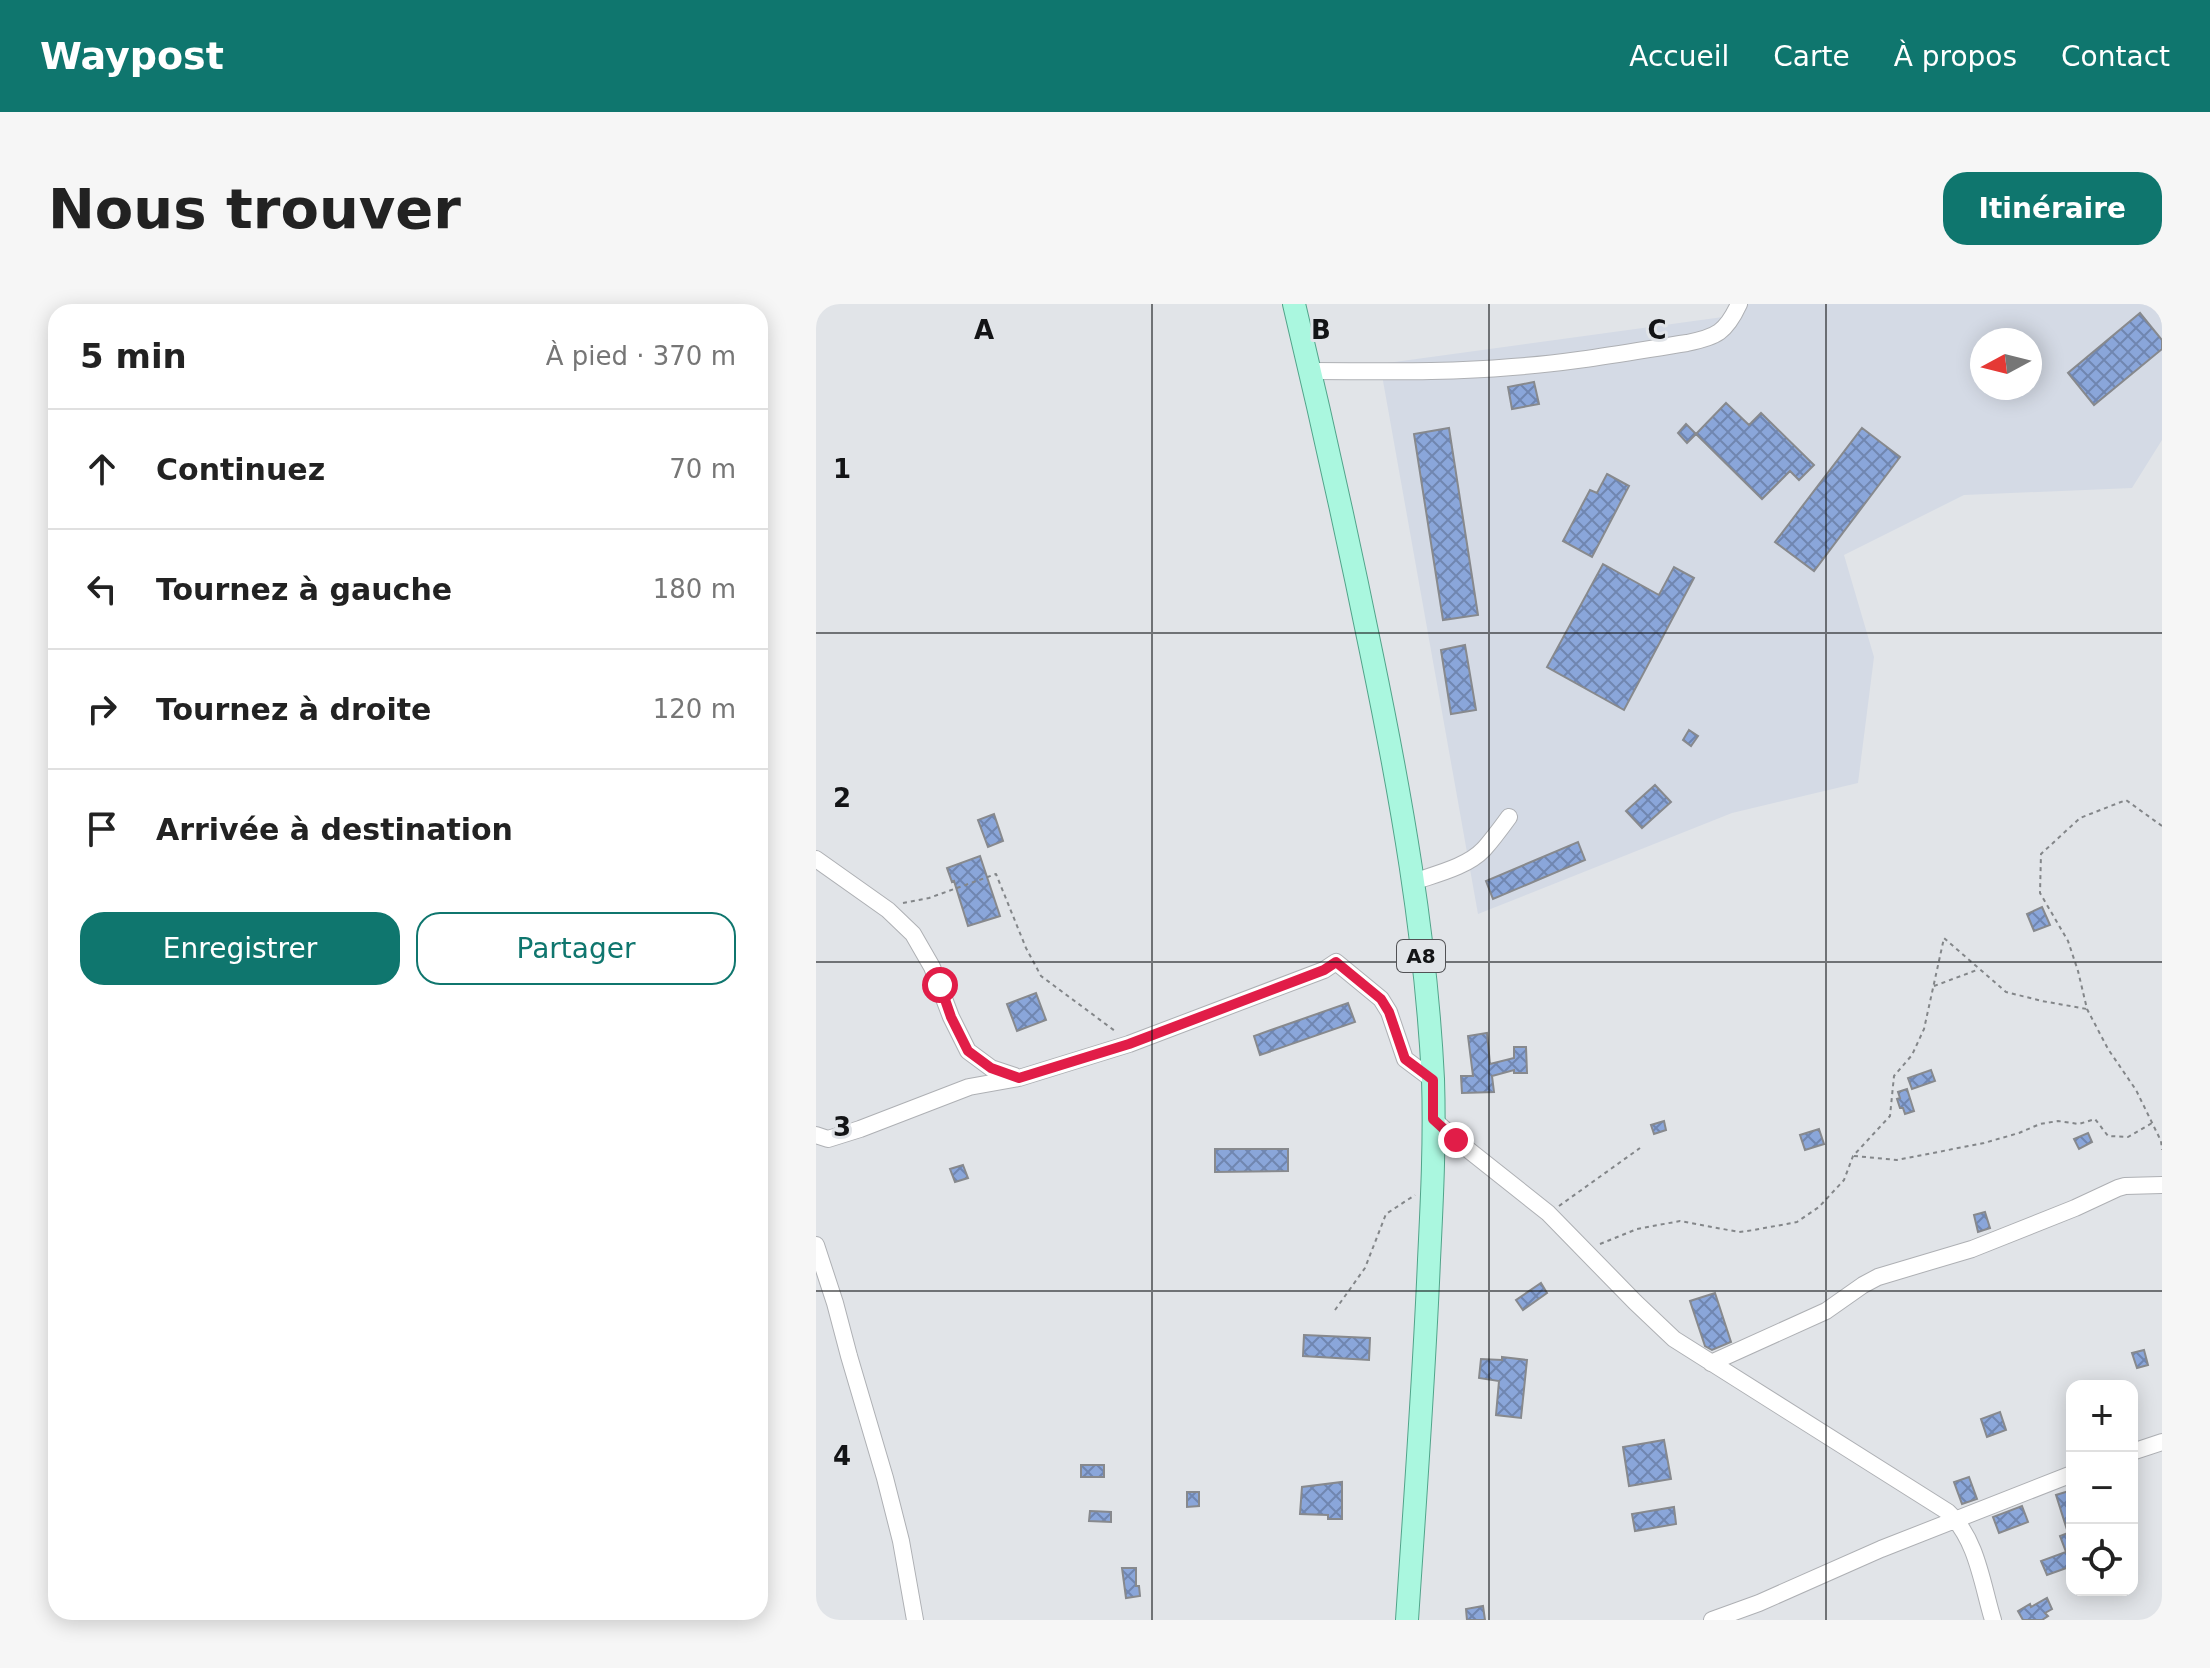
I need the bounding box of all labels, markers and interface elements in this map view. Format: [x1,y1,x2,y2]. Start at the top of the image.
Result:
text: Waypost [40,34,224,78]
text: Accueil [1629,40,1729,73]
text: Carte [1773,40,1850,73]
text: À propos [1894,40,2017,73]
text: Contact [2061,40,2170,73]
button: Itinéraire [1943,172,2162,245]
text: Nous trouver [48,176,461,241]
text: A [974,315,994,345]
text: B [1311,315,1331,345]
text: C [1647,315,1667,345]
north arrow [1970,328,2042,400]
text: 5 min [80,336,187,376]
text: À pied · 370 m [546,341,736,371]
icon: ahead [80,447,124,491]
text: Continuez [156,452,325,487]
text: 70 m [669,454,736,484]
text: 1 [833,454,851,484]
icon: left [80,567,124,611]
text: Tournez à gauche [156,572,452,607]
text: 180 m [653,574,736,604]
icon: right [80,687,124,731]
text: Tournez à droite [156,692,431,727]
text: 120 m [653,694,736,724]
text: 2 [833,783,851,813]
icon: arrive [80,807,124,851]
text: Arrivée à destination [156,812,513,847]
button: Enregistrer [80,912,400,985]
button: Partager [416,912,736,985]
road number: A8 [1397,940,1445,972]
route start [922,967,958,1003]
text: 3 [833,1112,851,1142]
route end [1438,1122,1474,1158]
map controls [2066,1380,2138,1596]
button: + [2066,1380,2138,1452]
text: 4 [833,1441,851,1471]
button: − [2066,1452,2138,1524]
button: locate [2066,1524,2138,1596]

